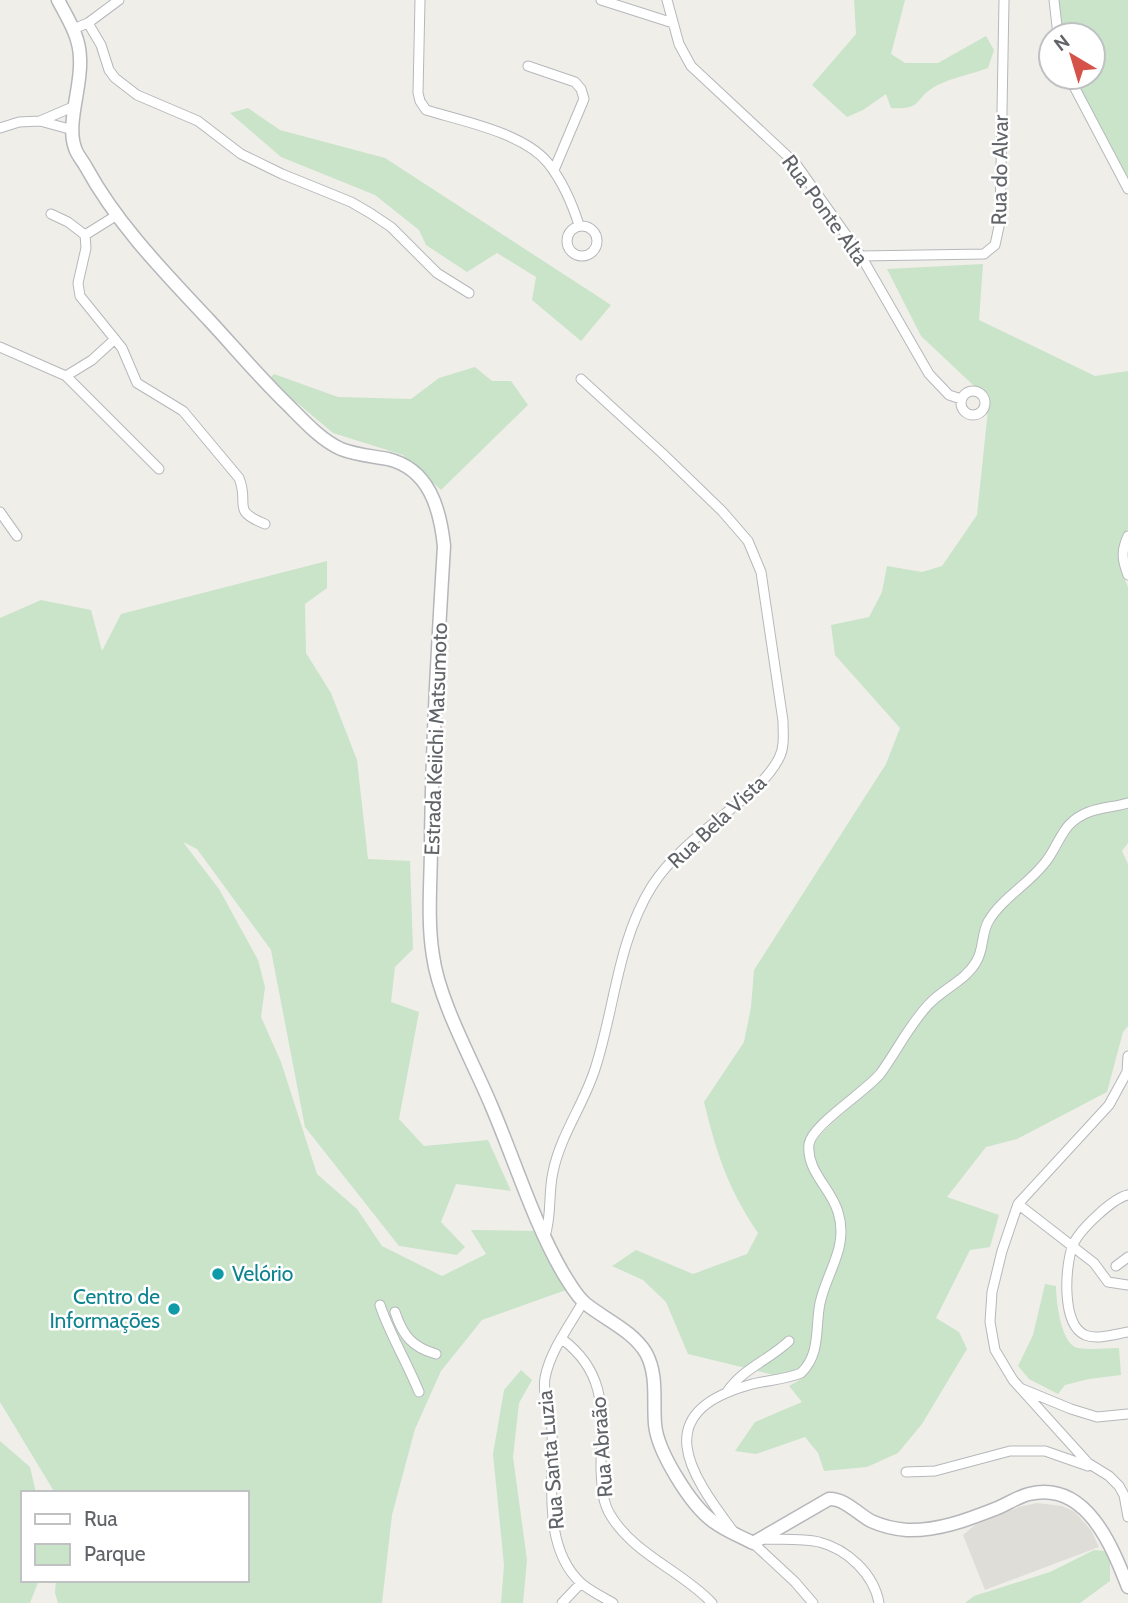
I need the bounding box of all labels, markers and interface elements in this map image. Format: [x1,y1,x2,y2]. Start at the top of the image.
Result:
north arrow [1037,21,1107,91]
text: N [1049,30,1074,56]
street label: Rua do Alvar [986,114,1013,226]
street label: Rua Ponte Alta [777,150,874,270]
street label: Estrada Keiichi Matsumoto [419,622,452,856]
street label: Rua Bela Vista [662,770,771,874]
place label: Velório [232,1261,293,1286]
marker: Velório [210,1266,226,1282]
place label: Centro de Informações [49,1284,160,1333]
marker: Centro de Informações [166,1301,182,1317]
street label: Rua Santa Luzia [532,1389,569,1531]
street label: Rua Abraão [586,1396,617,1498]
legend [21,1491,248,1582]
text: Rua [84,1506,118,1531]
text: Parque [84,1541,146,1566]

